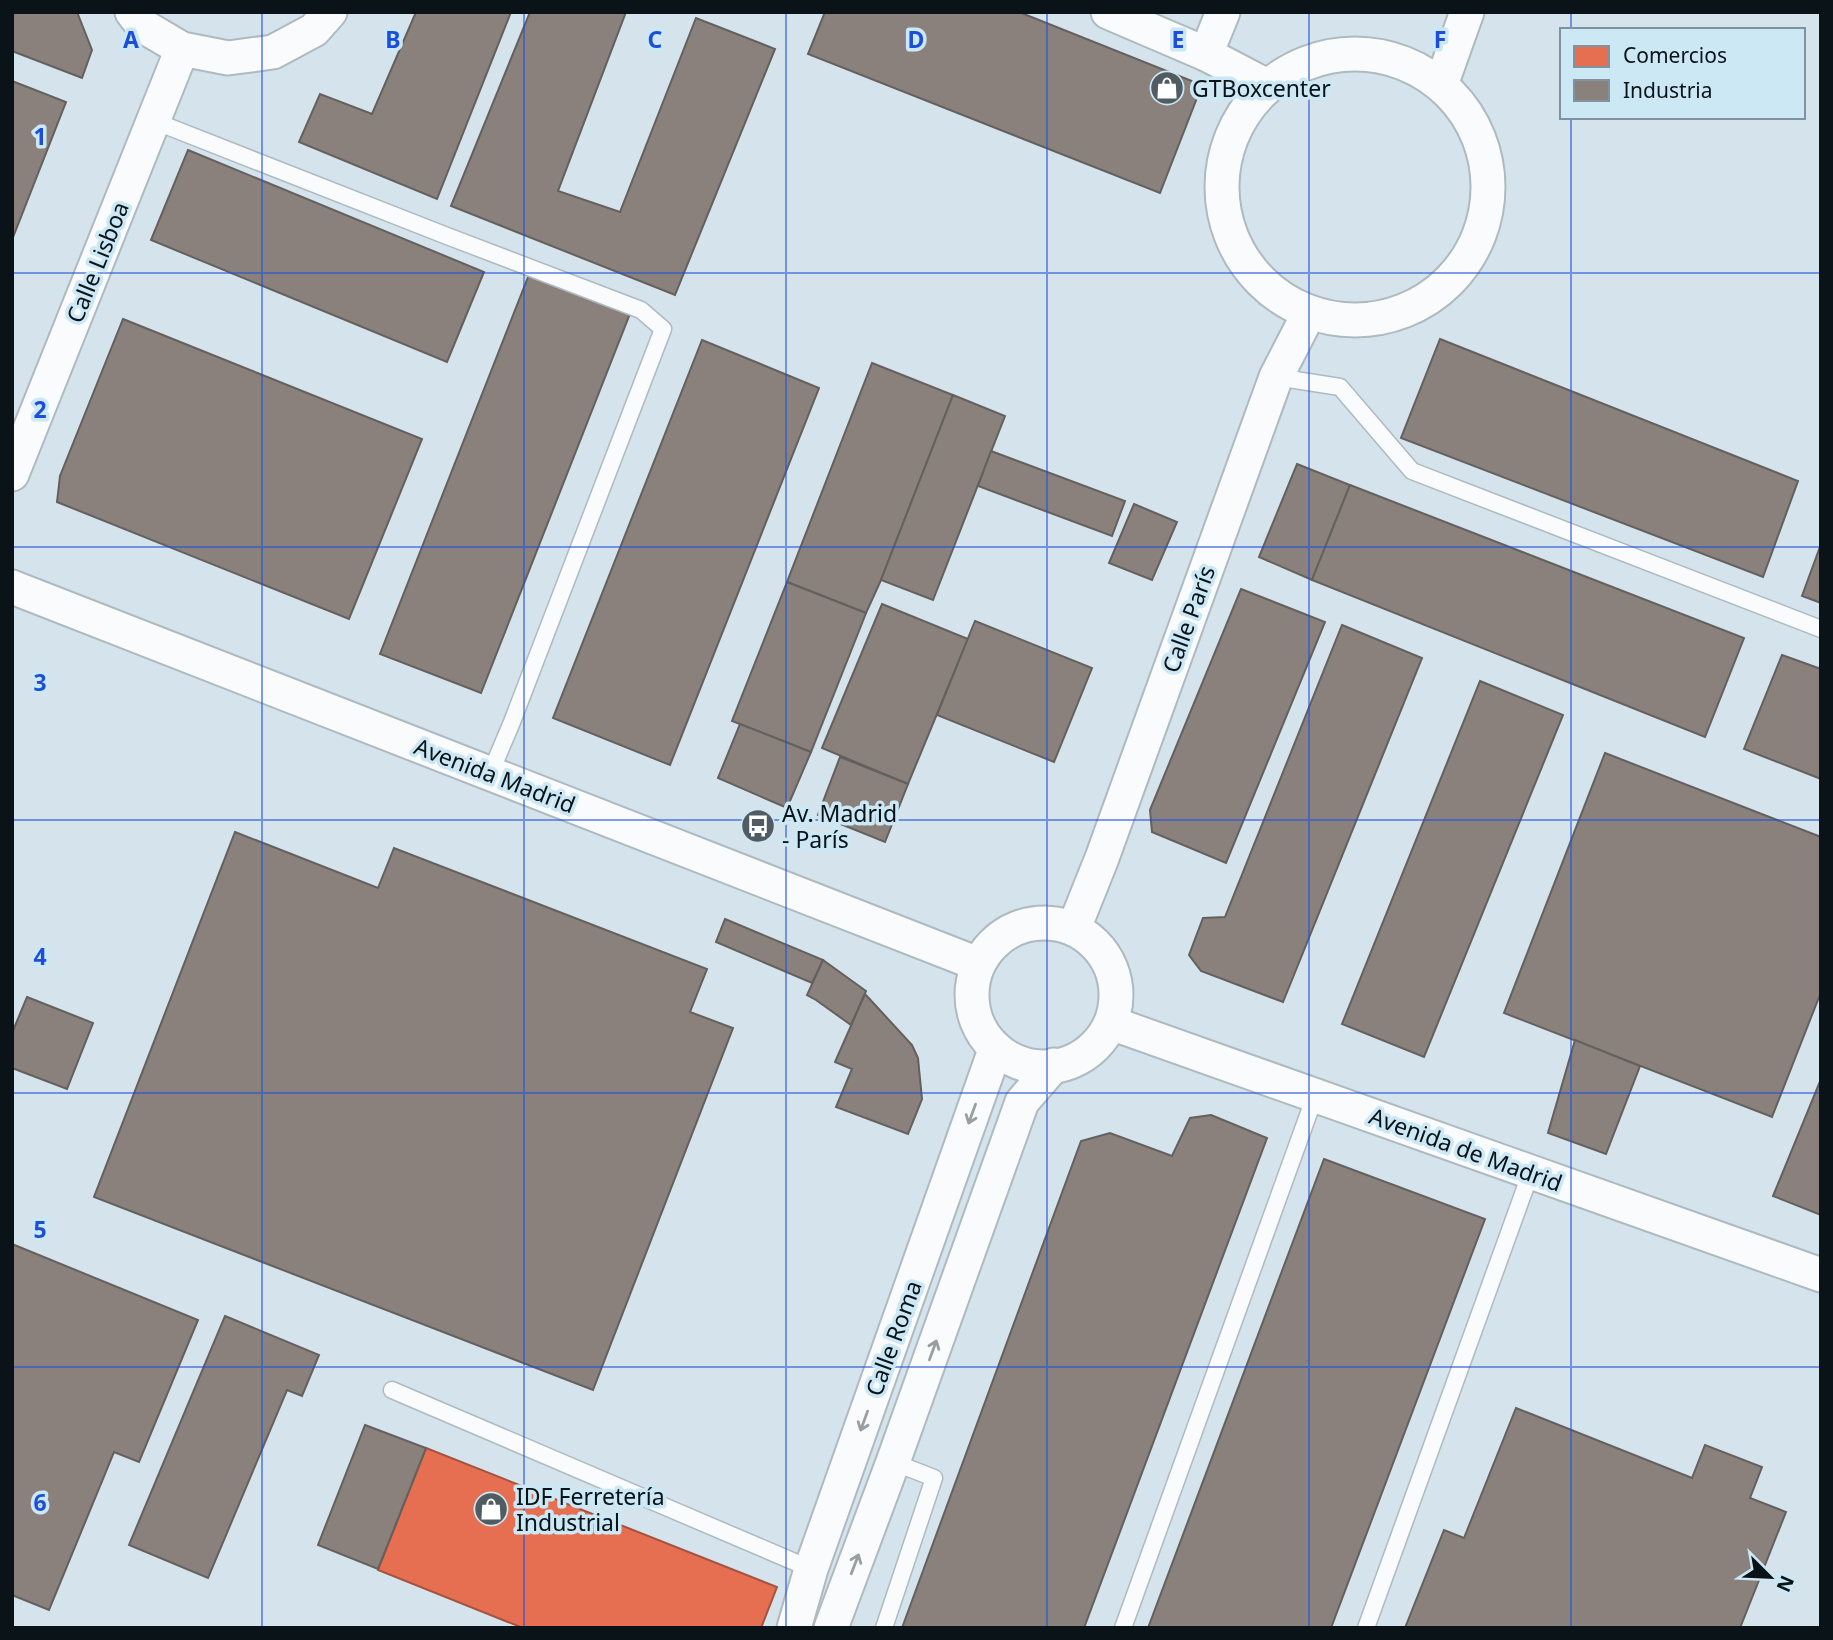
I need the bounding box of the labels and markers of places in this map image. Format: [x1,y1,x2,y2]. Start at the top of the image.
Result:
shop icon: GTBoxcenter [1148,69,1186,107]
place label: GTBoxcenter [1192,72,1331,104]
place label: Av. Madrid - París [782,797,897,855]
bus stop icon: Av. Madrid - París [739,807,777,845]
place label: IDF Ferretería Industrial [516,1480,665,1538]
shop icon: IDF Ferretería Industrial [472,1490,510,1528]

